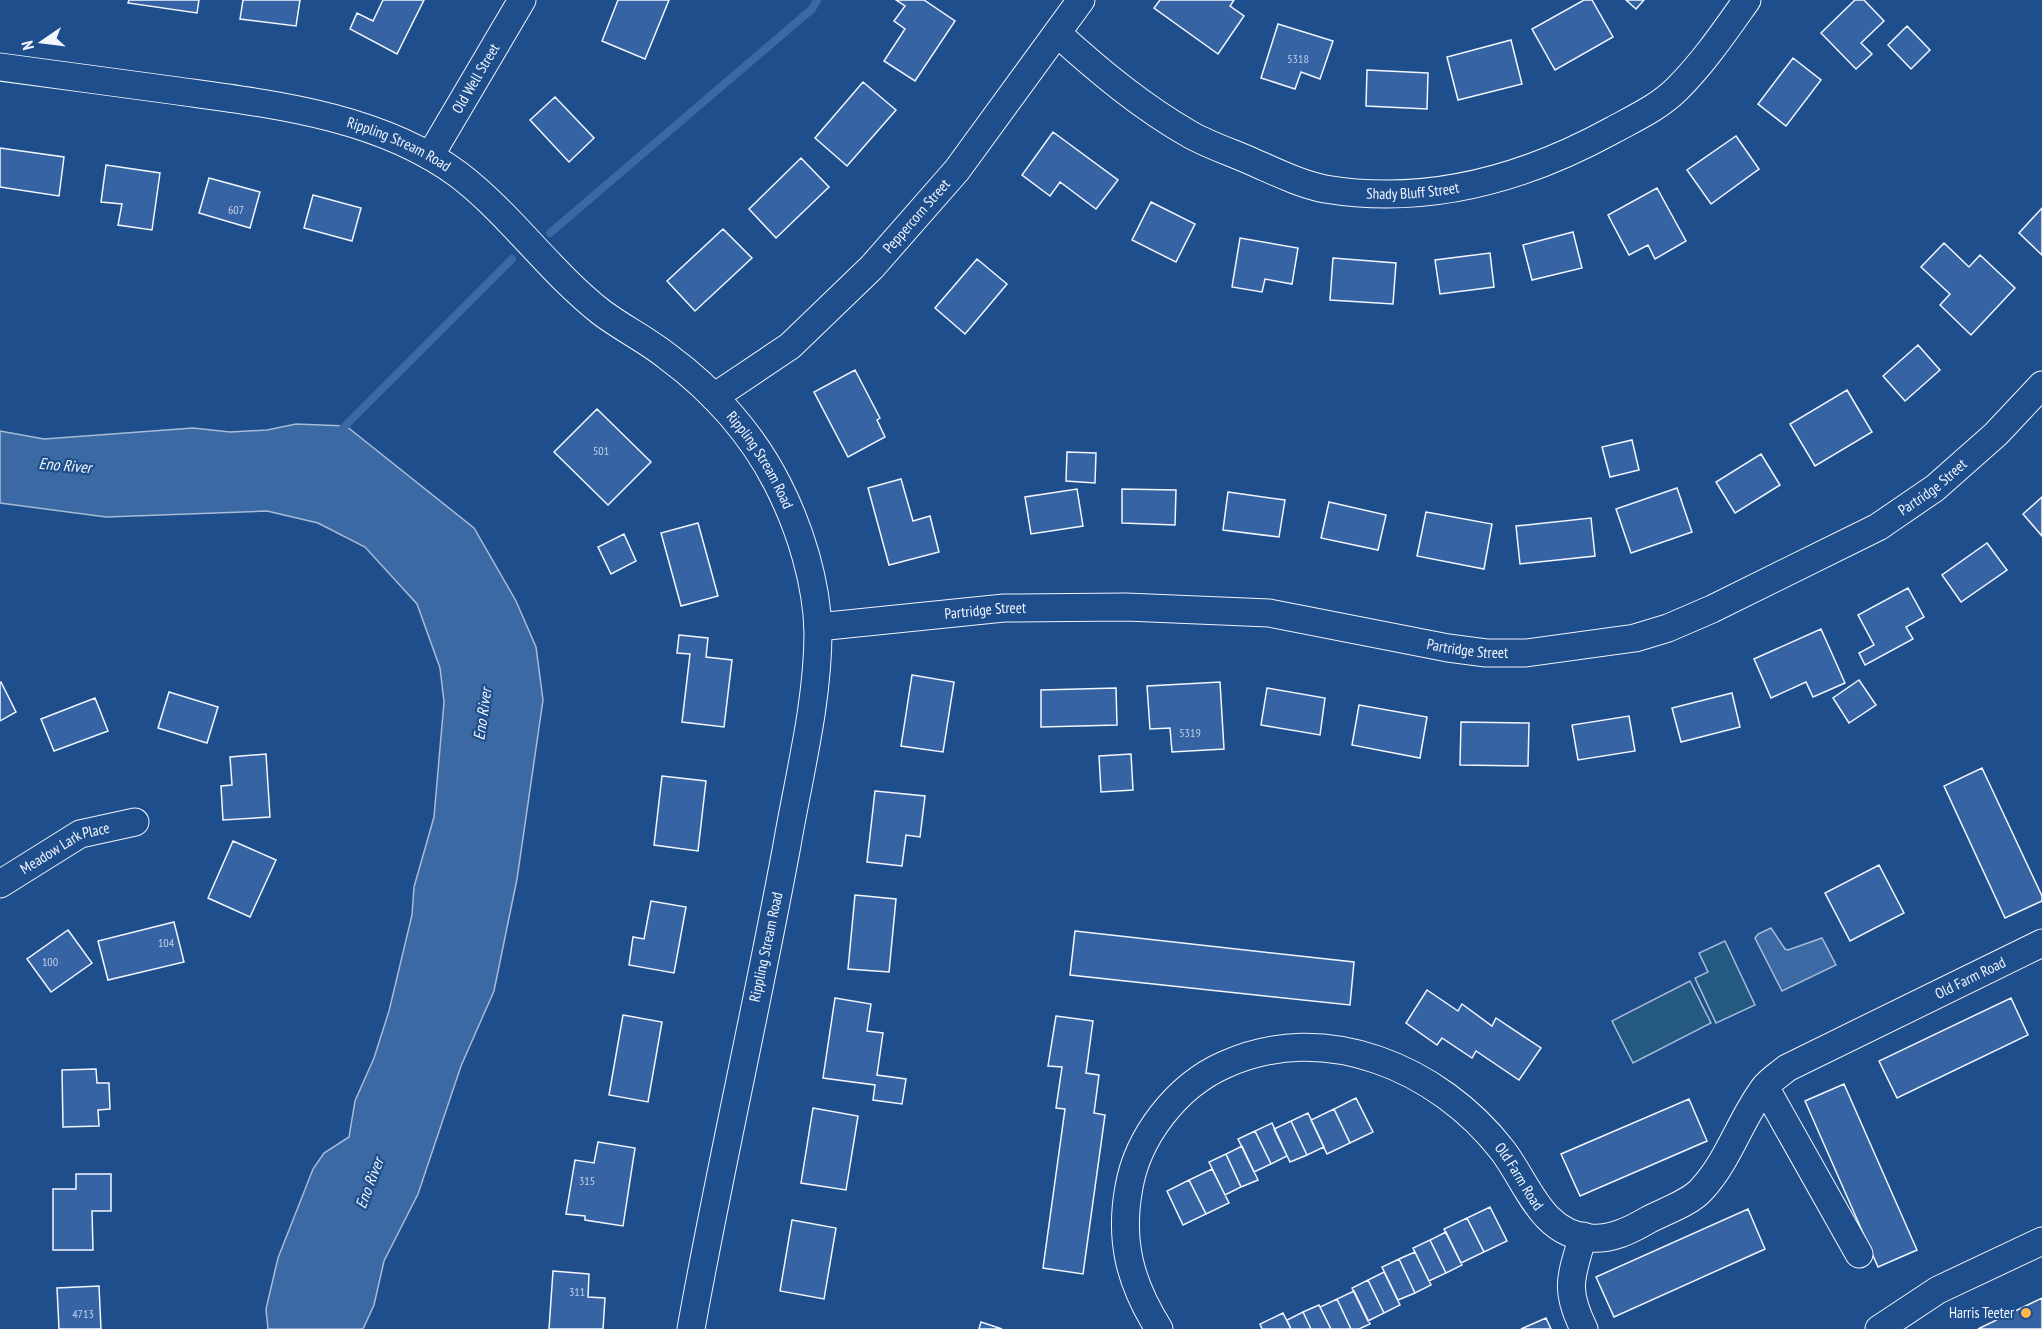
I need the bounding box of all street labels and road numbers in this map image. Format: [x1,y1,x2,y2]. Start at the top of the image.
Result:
street label: Old Well Street [447,40,503,117]
street label: Rippling Stream Road [345,112,455,175]
street label: Peppercorn Street [879,175,954,257]
street label: Shady Bluff Street [1366,177,1460,203]
street label: Rippling Stream Road [723,407,798,511]
street label: Partridge Street [1894,454,1971,519]
street label: Partridge Street [943,598,1026,623]
street label: Partridge Street [1425,634,1508,662]
street label: Meadow Lark Place [16,818,111,878]
street label: Rippling Stream Road [745,890,786,1004]
street label: Old Farm Road [1932,952,2009,1003]
street label: Old Farm Road [1491,1138,1548,1214]

